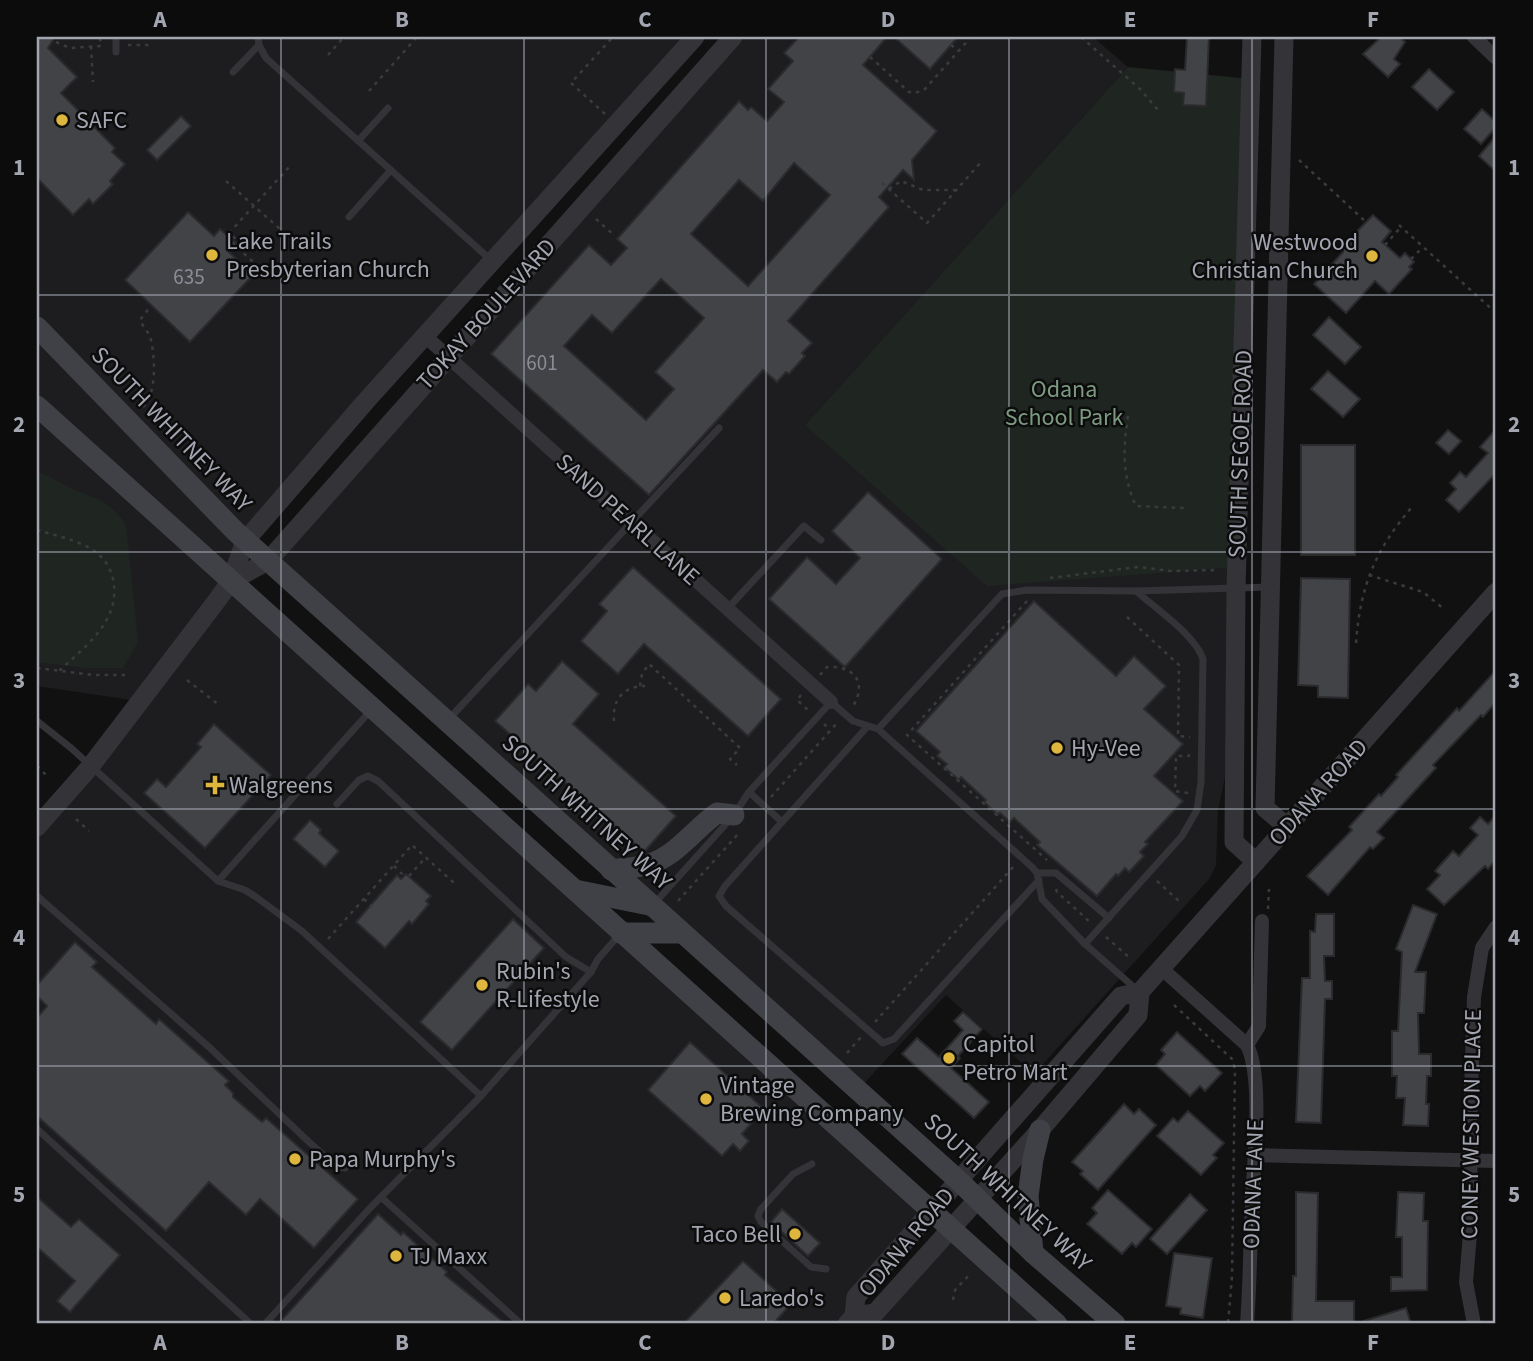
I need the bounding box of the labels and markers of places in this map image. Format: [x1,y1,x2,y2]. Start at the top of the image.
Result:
place label: SAFC [76,103,127,138]
marker: SAFC [54,112,70,128]
place label: Lake Trails Presbyterian Church [226,224,430,287]
place label: Westwood Christian Church [1191,225,1358,288]
marker: Lake Trails Presbyterian Church [204,247,220,263]
marker: Westwood Christian Church [1364,248,1380,264]
place label: Hy-Vee [1071,731,1141,766]
marker: Hy-Vee [1049,740,1065,756]
place label: Walgreens [229,768,333,803]
marker: Walgreens [207,777,223,793]
place label: Rubin's R-Lifestyle [496,954,600,1017]
marker: Rubin's R-Lifestyle [474,977,490,993]
place label: Capitol Petro Mart [963,1027,1068,1090]
marker: Capitol Petro Mart [941,1050,957,1066]
place label: Vintage Brewing Company [720,1068,903,1131]
marker: Vintage Brewing Company [698,1091,714,1107]
place label: Papa Murphy's [309,1142,456,1177]
marker: Papa Murphy's [287,1151,303,1167]
place label: Taco Bell [691,1217,781,1252]
marker: Taco Bell [787,1226,803,1242]
place label: TJ Maxx [410,1239,487,1274]
marker: TJ Maxx [388,1248,404,1264]
place label: Laredo's [739,1281,824,1316]
marker: Laredo's [717,1290,733,1306]

